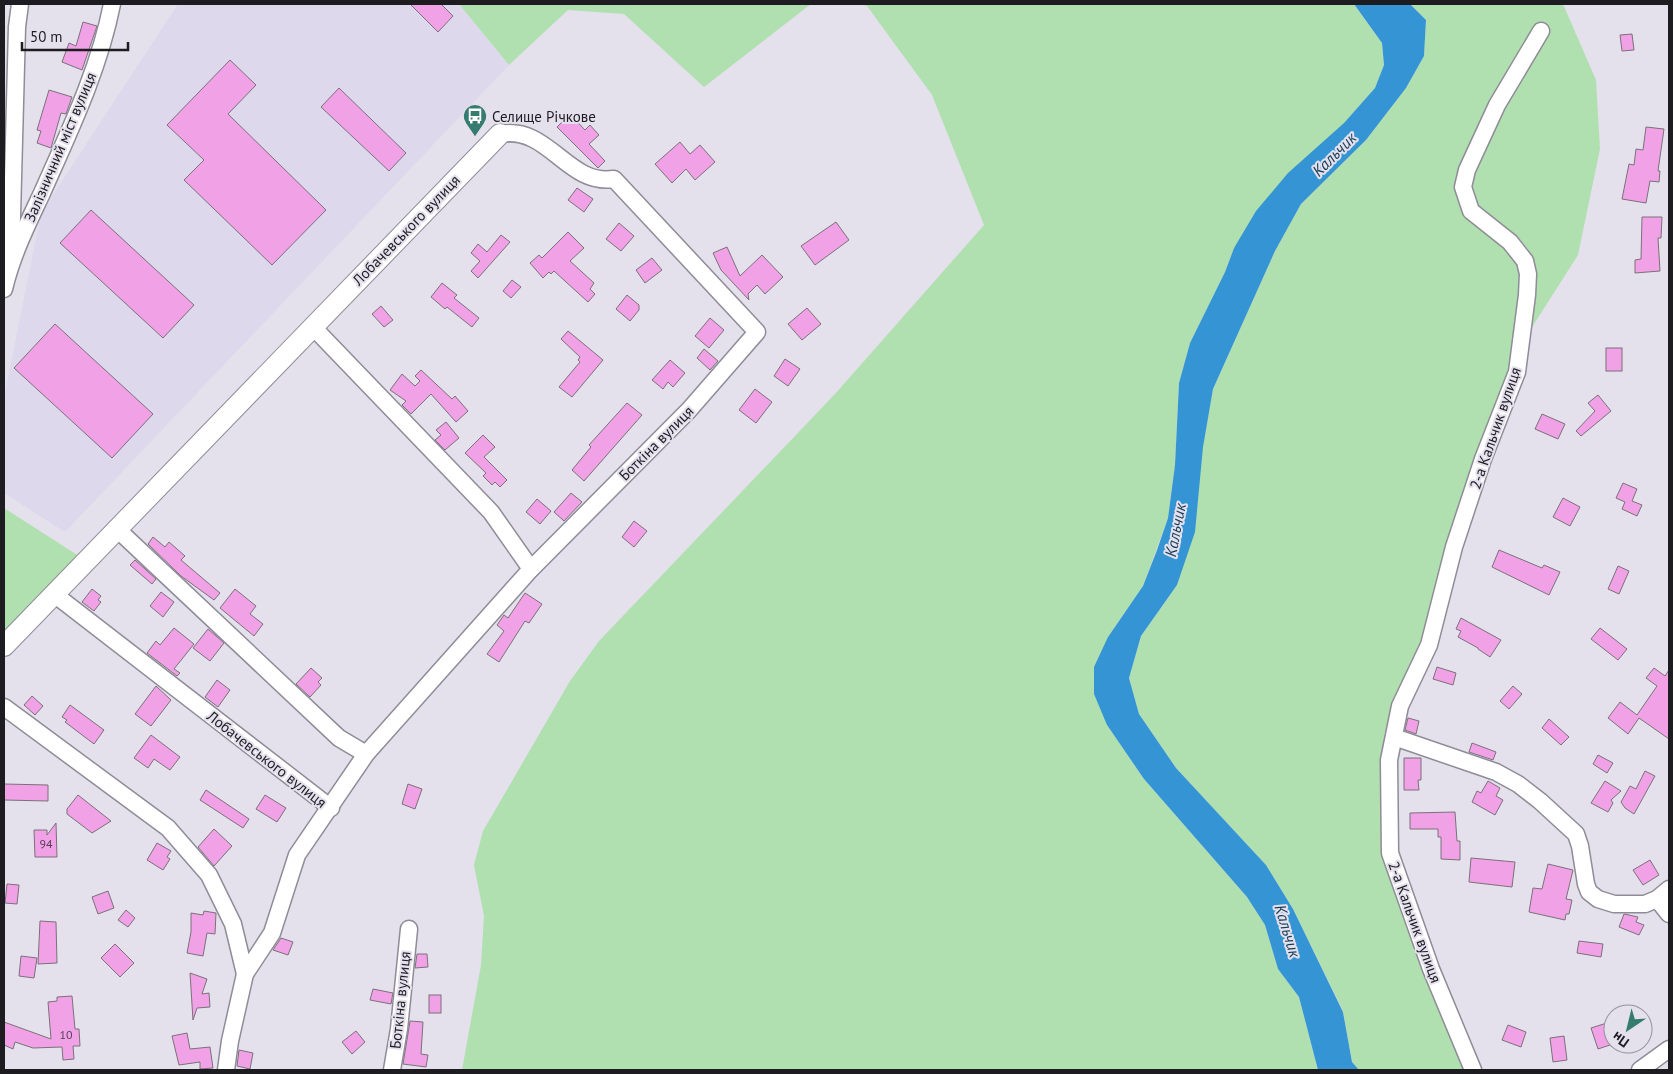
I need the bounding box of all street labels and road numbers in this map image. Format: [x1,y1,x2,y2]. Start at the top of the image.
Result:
street label: Залізничний міст вулиця [20,69,100,225]
street label: Лобачевського вулиця [347,171,464,290]
street label: 2-а Кальчик вулиця [1465,365,1525,491]
street label: Боткіна вулиця [615,402,697,484]
street label: Лобачевського вулиця [203,706,331,812]
street label: 2-а Кальчик вулиця [1384,859,1446,985]
street label: Боткіна вулиця [385,950,415,1050]

